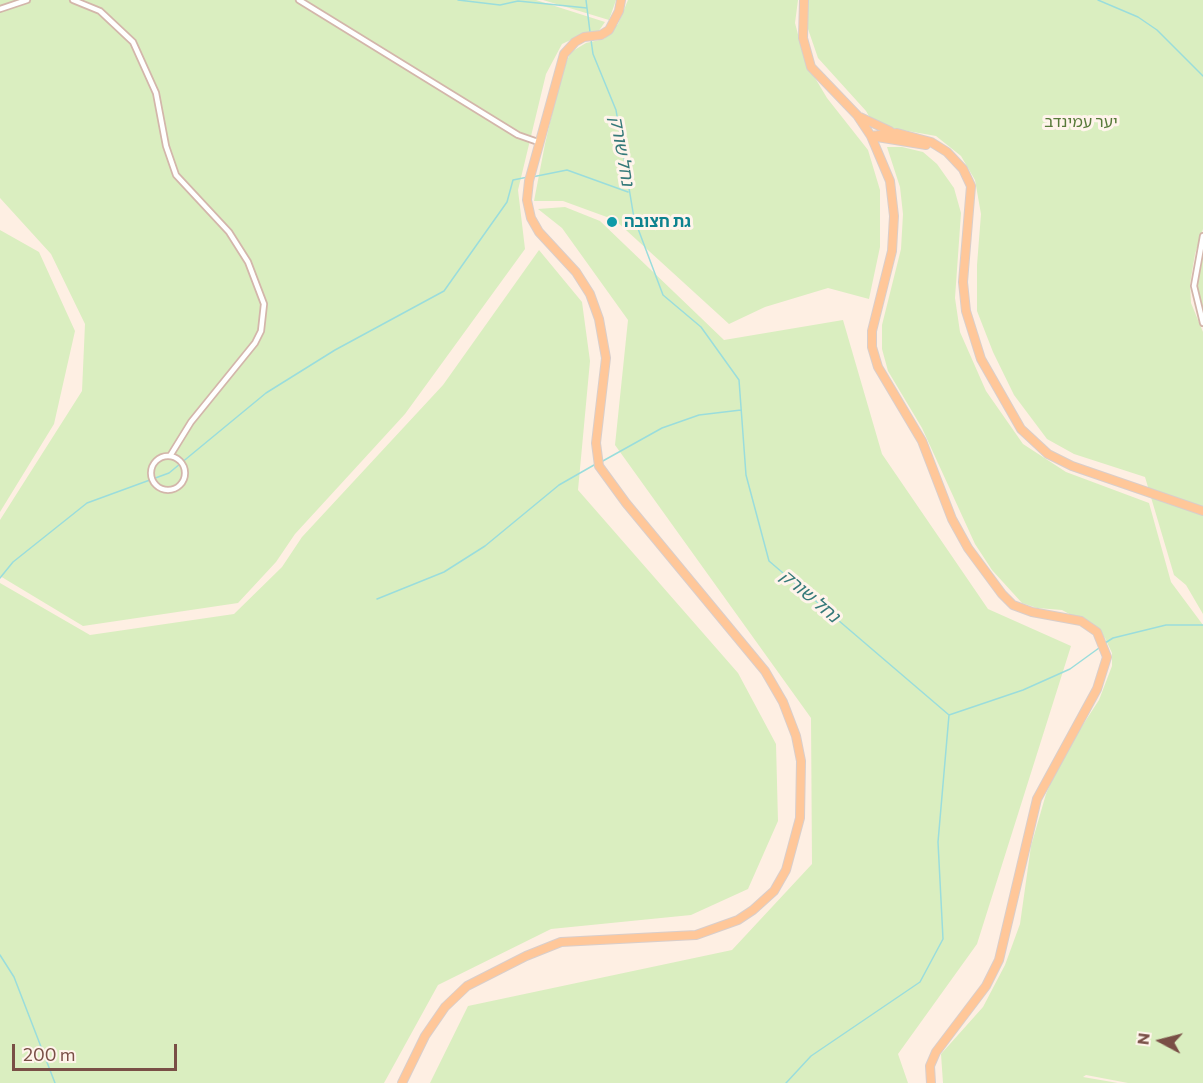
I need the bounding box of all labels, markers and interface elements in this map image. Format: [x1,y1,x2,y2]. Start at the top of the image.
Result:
park label: יער עמינדב [1044,112,1118,132]
water label: נחל שורק [605,114,639,188]
place label: גת חצובה [624,212,691,232]
marker: גת חצובה [605,215,619,229]
water label: נחל שורק [776,565,844,627]
north arrow [1131,1011,1191,1071]
scale bar [15,1032,180,1070]
text: N [1132,1032,1153,1046]
text: 200 m [23,1043,76,1065]

